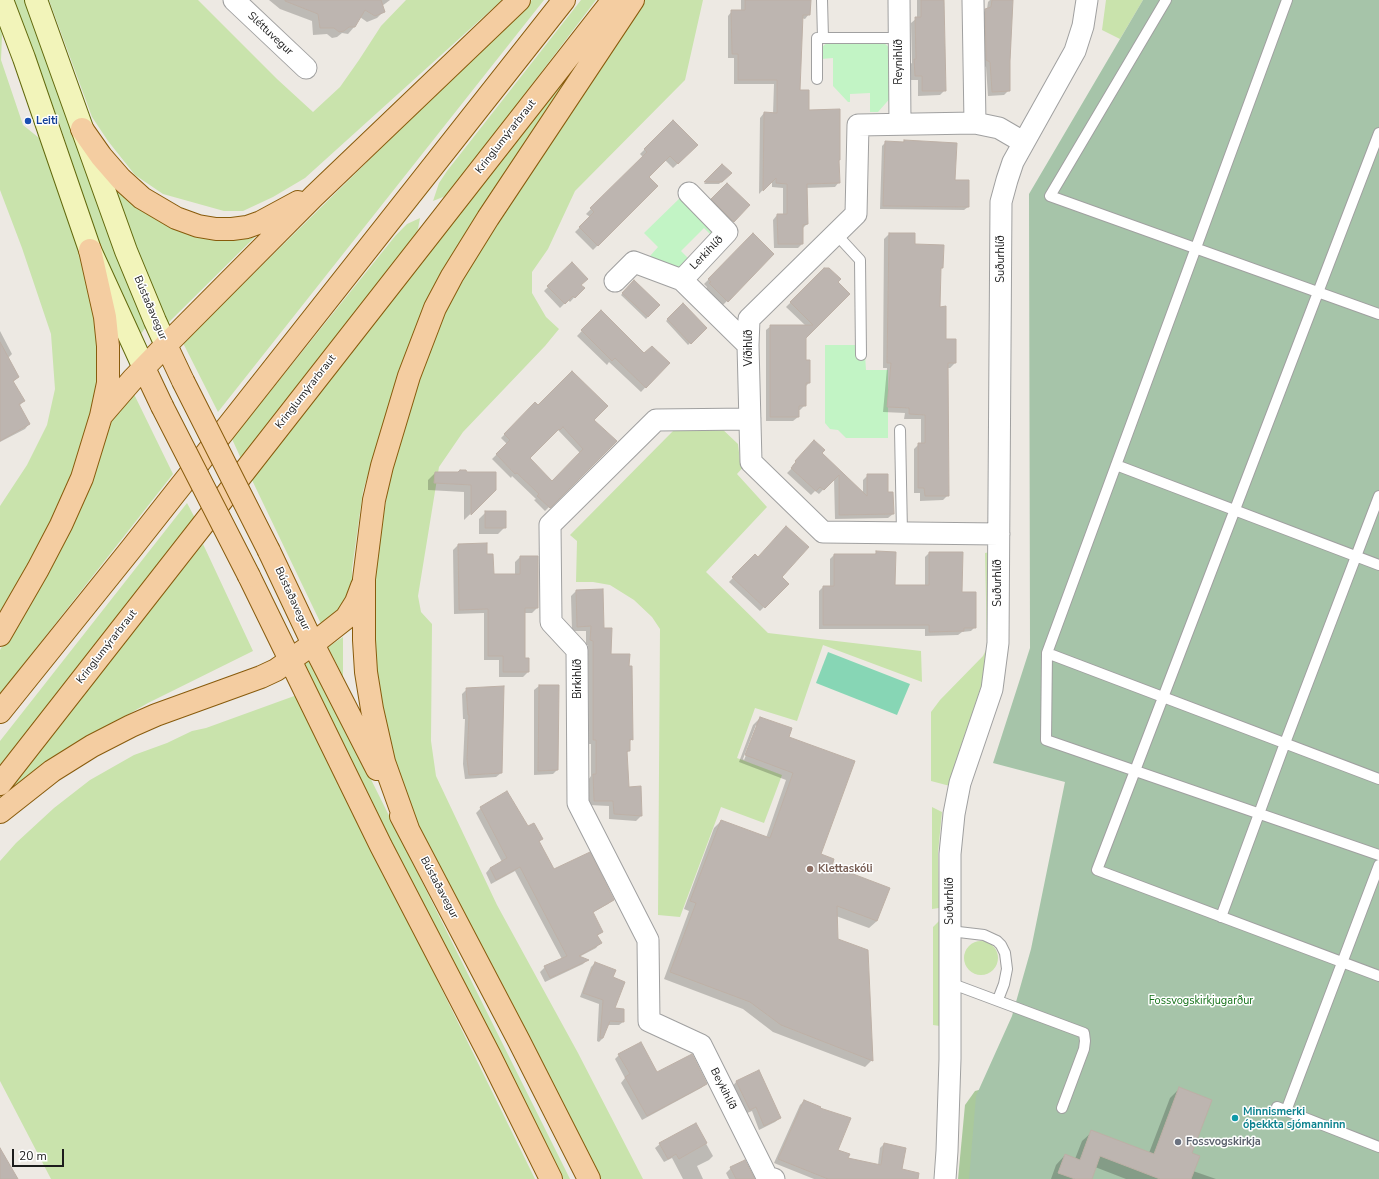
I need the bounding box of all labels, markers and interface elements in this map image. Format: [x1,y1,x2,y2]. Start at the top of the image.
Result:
street label: Sléttuvegur [244,10,296,58]
street label: Reynihlíð [892,39,906,85]
street label: Kringlumýrarbraut [473,97,539,177]
place label: Leiti [36,114,58,128]
marker: Leiti [23,116,33,126]
street label: Lerkihlíð [688,233,726,273]
street label: Suðurhlíð [994,235,1008,283]
street label: Bústaðavegur [131,274,169,342]
street label: Víðihlíð [742,329,756,367]
street label: Kringlumýrarbraut [273,352,339,432]
street label: Suðurhlíð [991,559,1005,607]
street label: Bústaðavegur [272,565,312,633]
street label: Kringlumýrarbraut [74,607,140,687]
street label: Birkihlíð [571,659,585,699]
street label: Bústaðavegur [417,855,461,921]
place label: Klettaskóli [818,862,873,876]
marker: Klettaskóli [805,864,815,874]
street label: Suðurhlíð [943,877,957,925]
park label: Fossvogskirkjugarður [1149,994,1253,1008]
street label: Beykihlíð [707,1066,739,1112]
place label: Minnismerki óþekkta sjómanninn [1243,1105,1345,1131]
marker: Minnismerki óþekkta sjómanninn [1230,1113,1240,1123]
place label: Fossvogskirkja [1186,1135,1261,1149]
marker: Fossvogskirkja [1173,1137,1183,1147]
scale bar [14,1141,66,1167]
text: 20 m [19,1148,47,1164]

